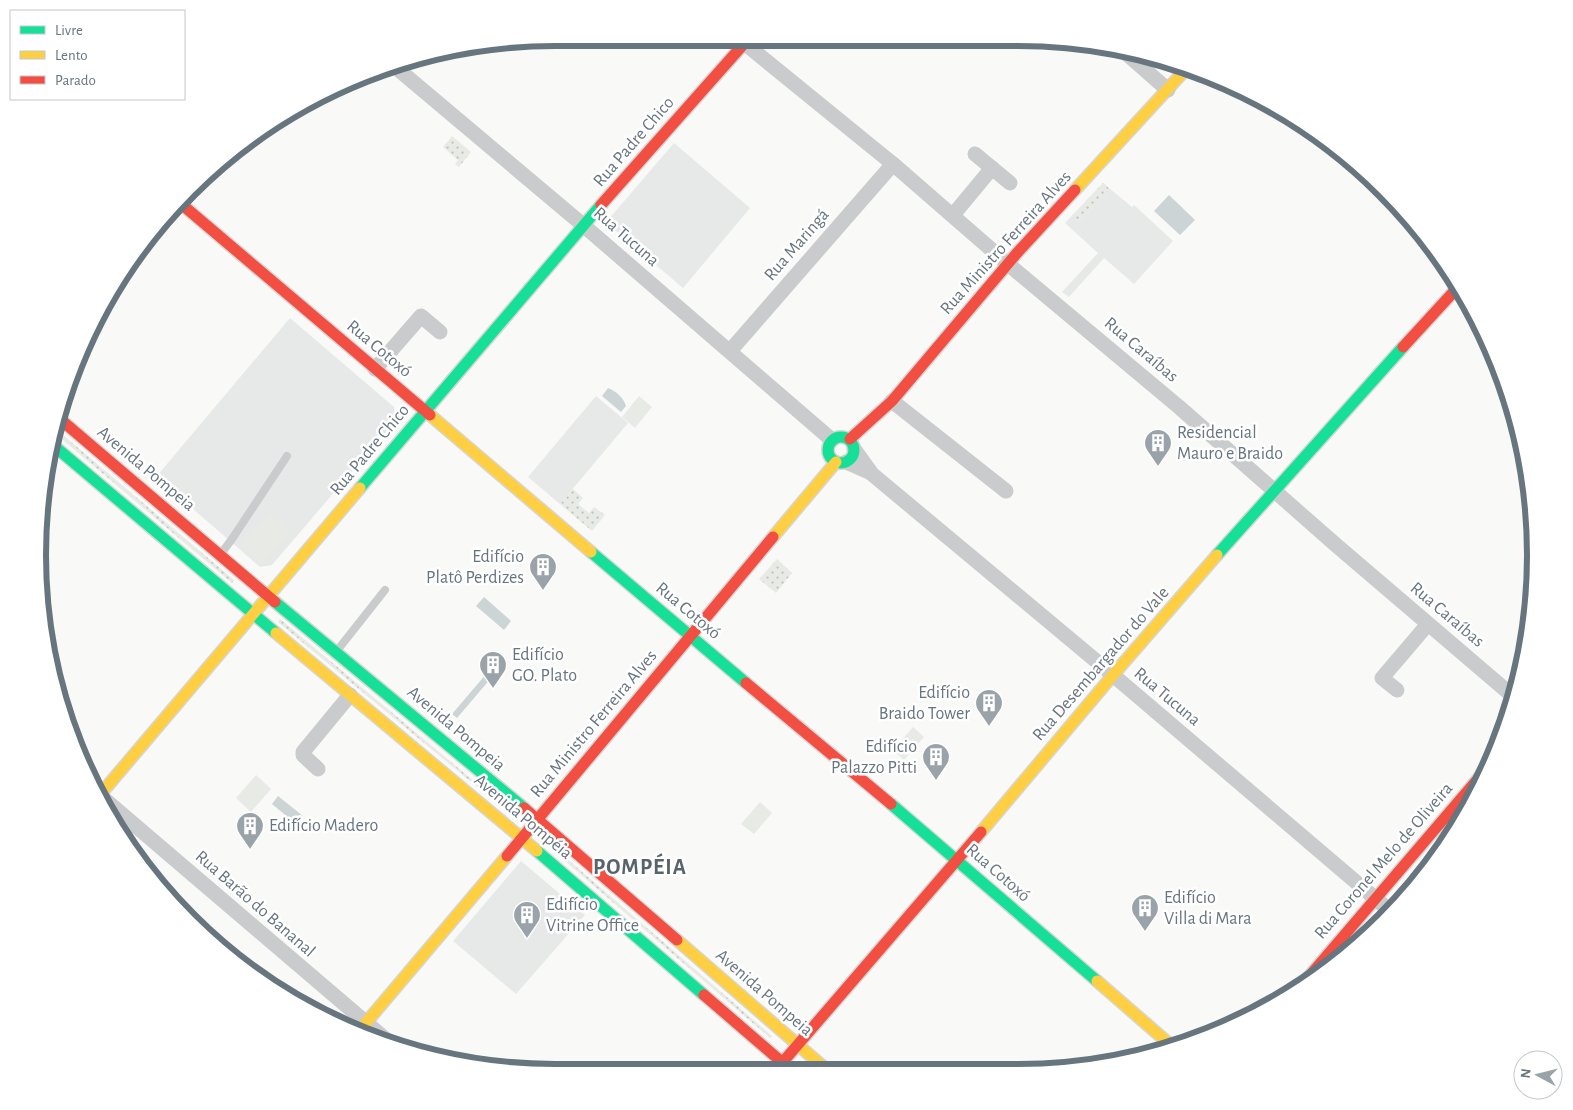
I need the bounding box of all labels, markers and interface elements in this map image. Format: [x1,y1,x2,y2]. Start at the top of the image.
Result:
legend [10,10,185,100]
text: Livre [55,23,83,38]
text: Lento [55,48,88,63]
text: Parado [55,73,96,88]
street label: Rua Padre Chico [590,94,678,190]
street label: Rua Ministro Ferreira Alves [937,168,1075,318]
street label: Rua Tucuna [590,204,662,270]
street label: Rua Maringá [761,206,833,284]
street label: Rua Caraíbas [1101,314,1181,386]
street label: Rua Cotoxó [343,317,415,381]
street label: Rua Padre Chico [327,401,413,499]
street label: Avenida Pompeia [94,423,198,515]
place label: Residencial Mauro e Braido [1177,424,1283,463]
building icon: Residencial Mauro e Braido [1143,428,1173,467]
place label: Edifício Platô Perdizes [426,548,524,587]
building icon: Edifício Platô Perdizes [528,552,558,591]
street label: Rua Cotoxó [652,579,724,643]
street label: Rua Caraíbas [1407,579,1487,651]
street label: Rua Desembargador do Vale [1029,584,1173,744]
place label: Edifício GO. Plato [512,646,577,685]
street label: Rua Ministro Ferreira Alves [527,647,661,801]
building icon: Edifício GO. Plato [478,650,508,689]
street label: Rua Tucuna [1130,664,1204,730]
street label: Avenida Pompeia [404,683,508,775]
place label: Edifício Braido Tower [879,684,970,723]
building icon: Edifício Braido Tower [974,688,1004,727]
place label: Edifício Palazzo Pitti [831,738,917,777]
building icon: Edifício Palazzo Pitti [921,742,951,781]
street label: Avenida Pompéia [471,771,575,863]
street label: Rua Coronel Melo de Oliveira [1311,779,1457,943]
building icon: Edifício Madero [235,811,265,850]
place label: Edifício Madero [269,817,379,835]
street label: Rua Cotoxó [963,841,1034,906]
street label: Rua Barão do Bananal [192,847,318,961]
district label: POMPÉIA [593,853,687,878]
place label: Edifício Villa di Mara [1164,889,1251,928]
building icon: Edifício Villa di Mara [1130,893,1160,932]
place label: Edifício Vitrine Office [546,896,639,935]
building icon: Edifício Vitrine Office [512,900,542,939]
street label: Avenida Pompeia [712,946,816,1040]
north arrow [1513,1050,1563,1100]
text: N [1519,1068,1534,1079]

